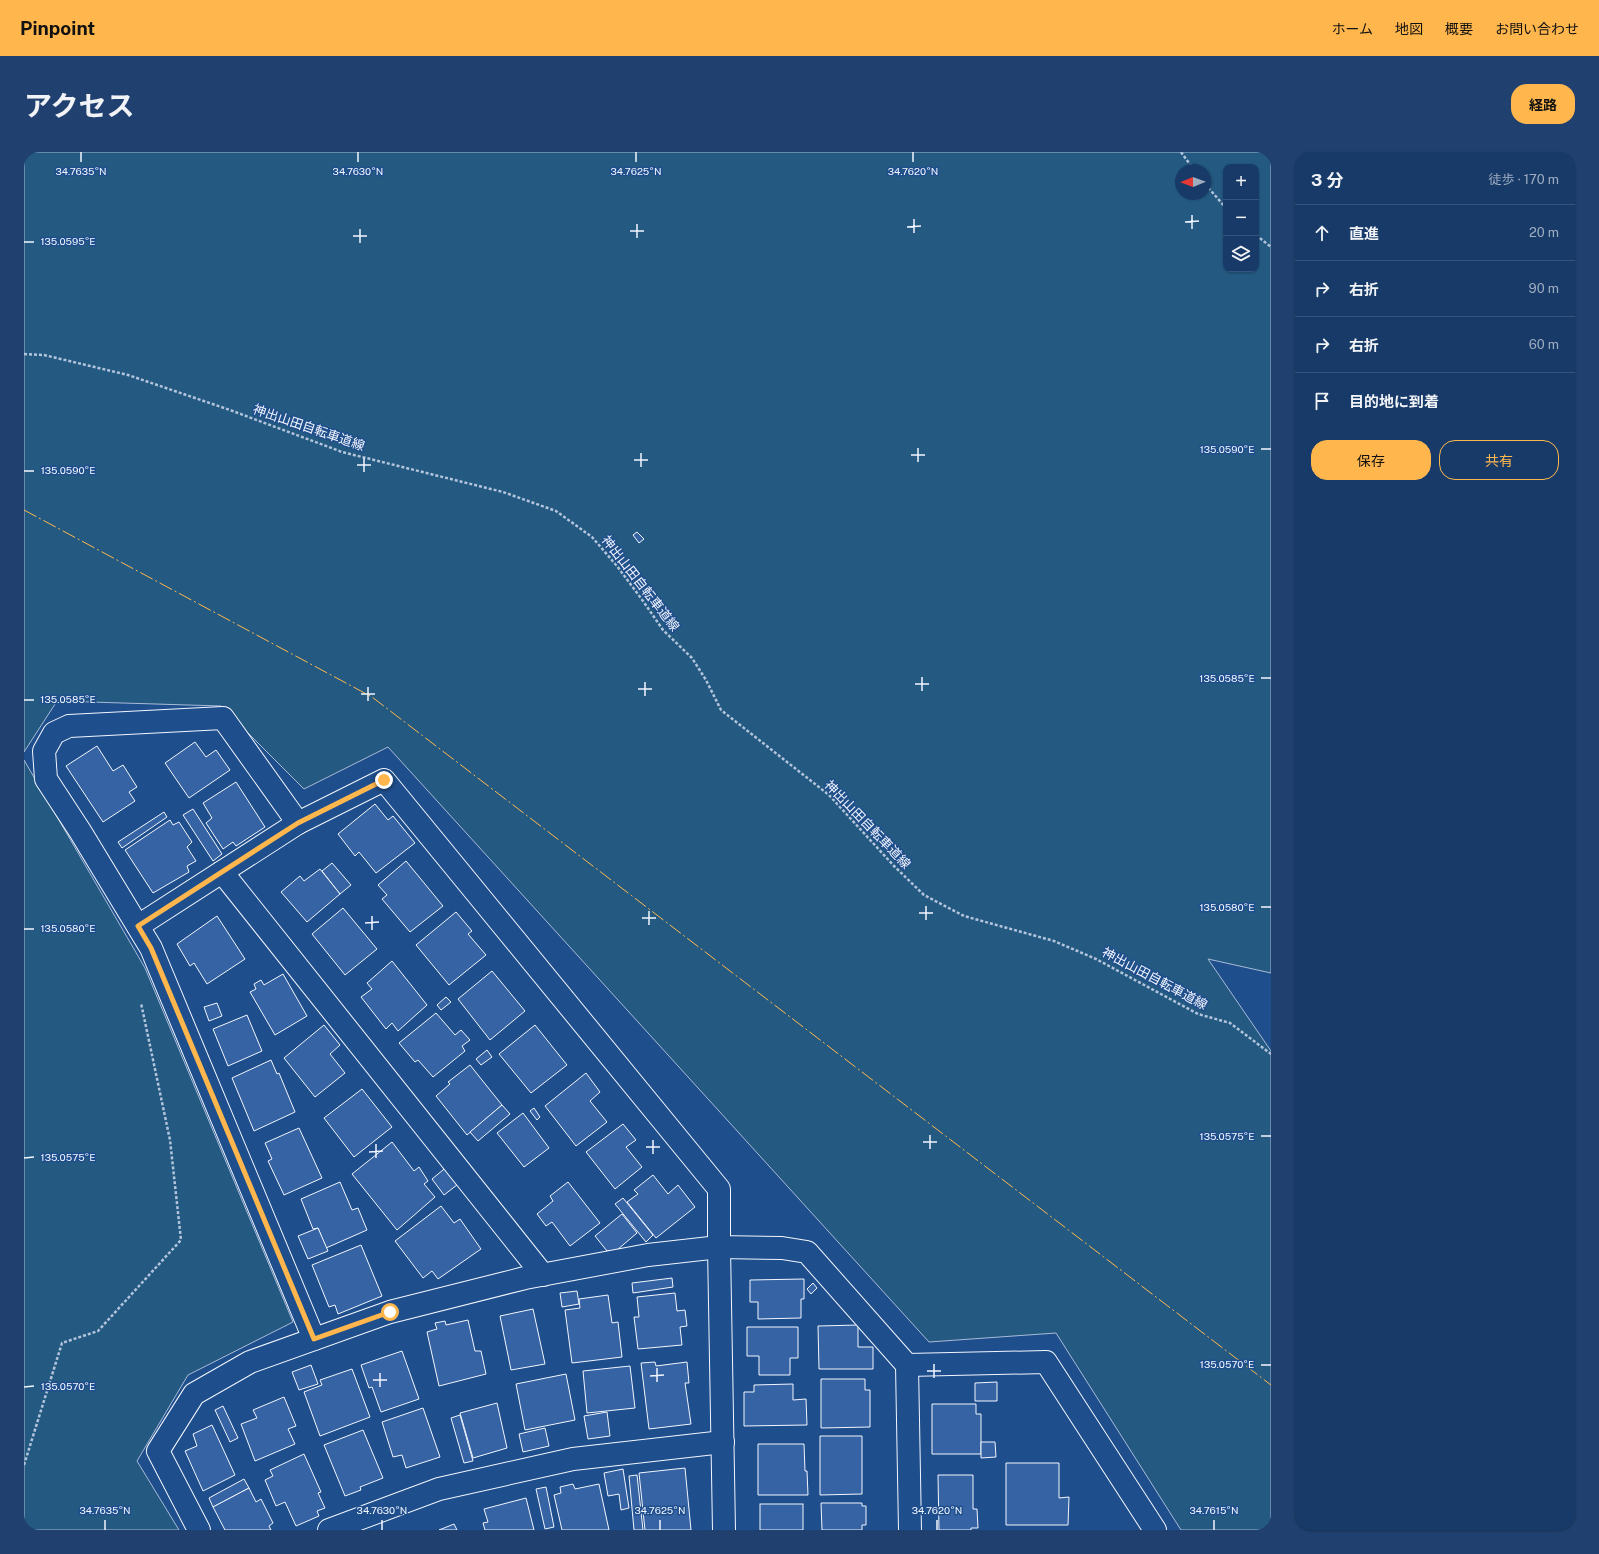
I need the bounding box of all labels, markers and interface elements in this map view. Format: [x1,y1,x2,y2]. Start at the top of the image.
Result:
text: Pinpoint [20,17,95,39]
text: ホーム [1331,21,1373,37]
text: 地図 [1395,21,1423,37]
text: 概要 [1445,21,1473,37]
text: お問い合わせ [1495,21,1579,37]
button: 経路 [1511,84,1575,124]
text: アクセス [24,89,135,122]
north arrow [1175,164,1211,200]
map controls [1223,164,1259,272]
button: + [1223,164,1259,200]
text: 34.7635°N [55,165,107,177]
text: 34.7630°N [333,165,383,177]
text: 34.7625°N [611,165,661,177]
text: 34.7620°N [888,165,938,177]
text: 3 分 [1311,170,1343,190]
text: 徒歩 · 170 m [1489,172,1559,187]
button: − [1223,200,1259,236]
icon: ahead [1311,222,1333,244]
text: 直進 [1349,225,1379,242]
text: 20 m [1529,225,1559,240]
text: 135.0595°E [40,235,96,247]
button: layers [1223,236,1259,272]
icon: right [1311,278,1333,300]
text: 右折 [1349,281,1379,298]
text: 90 m [1529,281,1559,296]
icon: right [1311,334,1333,356]
text: 右折 [1349,337,1379,354]
text: 60 m [1529,337,1559,352]
icon: arrive [1311,390,1333,412]
text: 目的地に到着 [1349,393,1439,410]
street label: 神出山田自転車道線 [251,401,367,454]
button: 保存 [1311,440,1431,480]
button: 共有 [1439,440,1559,480]
text: 135.0590°E [1200,443,1254,455]
text: 135.0590°E [41,464,95,476]
street label: 神出山田自転車道線 [599,533,683,634]
text: 135.0585°E [1199,672,1255,684]
text: 135.0585°E [40,693,96,705]
route end [375,771,393,789]
street label: 神出山田自転車道線 [822,777,914,872]
text: 135.0580°E [1200,901,1254,913]
text: 135.0580°E [41,922,95,934]
street label: 神出山田自転車道線 [1100,944,1210,1013]
text: 135.0575°E [1200,1130,1254,1142]
text: 135.0575°E [41,1151,95,1163]
route start [381,1303,399,1321]
text: 135.0570°E [1200,1358,1254,1370]
text: 135.0570°E [41,1380,95,1392]
text: 34.7635°N [79,1504,131,1516]
text: 34.7630°N [357,1504,407,1516]
text: 34.7625°N [635,1504,685,1516]
text: 34.7620°N [912,1504,962,1516]
text: 34.7615°N [1190,1504,1239,1516]

